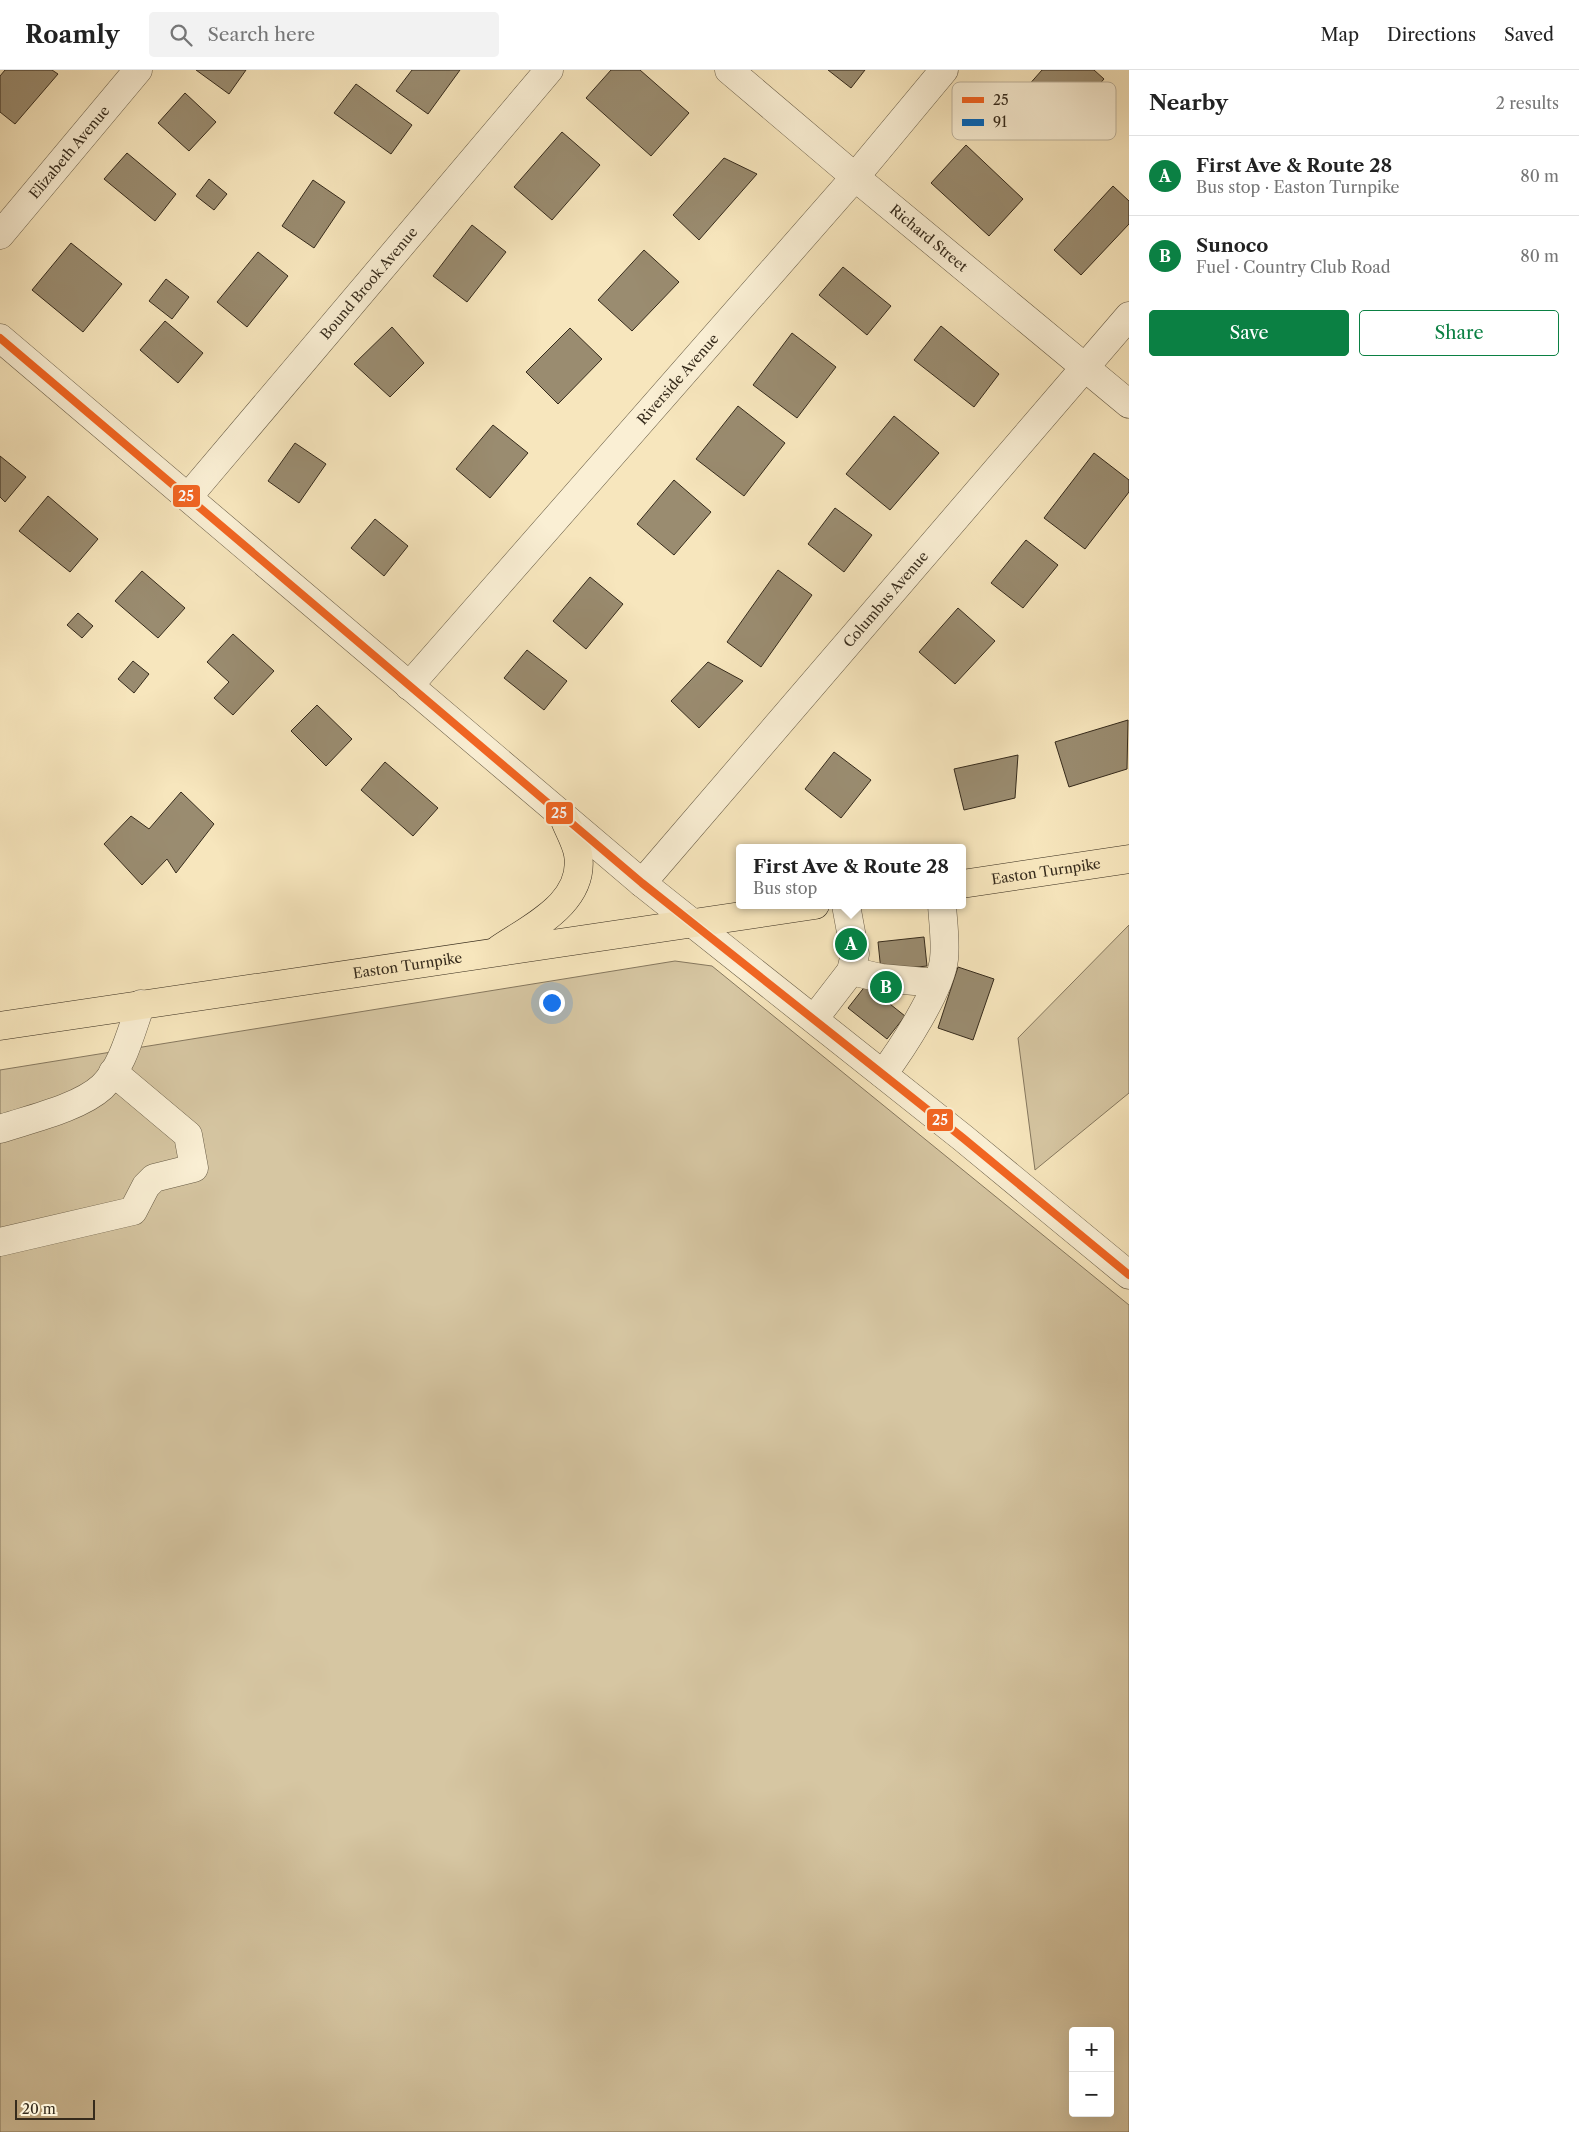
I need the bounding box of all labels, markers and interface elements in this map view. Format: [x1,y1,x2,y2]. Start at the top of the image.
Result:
search box [149,12,499,57]
text: Roamly [25,20,119,49]
icon: search [167,21,195,49]
text: Search here [207,23,315,46]
text: Map [1320,24,1359,46]
text: Directions [1387,24,1476,46]
text: Saved [1504,24,1554,46]
legend [952,82,1116,140]
text: Nearby [1149,90,1228,115]
text: 25 [993,91,1009,109]
text: 2 results [1496,93,1559,113]
street label: Elizabeth Avenue [25,102,113,202]
text: 91 [993,113,1007,131]
text: First Ave & Route 28 [1196,154,1392,177]
text: A [1159,166,1171,186]
text: 80 m [1520,166,1559,186]
text: Bus stop · Easton Turnpike [1196,177,1400,197]
street label: Richard Street [886,201,971,276]
street label: Bound Brook Avenue [316,223,421,343]
text: Sunoco [1196,234,1268,257]
text: B [1159,246,1171,266]
text: 80 m [1520,246,1559,266]
text: Fuel · Country Club Road [1196,257,1390,277]
button: Save [1149,310,1349,356]
button: Share [1359,310,1559,356]
street label: Riverside Avenue [633,330,723,428]
line badge: 25 [172,484,201,508]
text: 25 [178,487,194,505]
street label: Columbus Avenue [839,547,932,651]
line badge: 25 [545,801,574,825]
text: 25 [551,804,567,822]
popup [736,844,966,909]
street label: Easton Turnpike [990,854,1102,888]
text: First Ave & Route 28 [753,855,949,878]
text: Bus stop [753,878,817,898]
pin: A [835,925,867,963]
street label: Easton Turnpike [352,948,464,982]
pin: B [870,968,902,1006]
your location [539,990,565,1016]
line badge: 25 [926,1108,954,1132]
text: 25 [932,1111,948,1129]
map controls [1069,2027,1114,2117]
button: + [1069,2027,1114,2072]
button: − [1069,2072,1114,2117]
scale bar [15,2097,95,2120]
text: 20 m [22,2100,56,2118]

